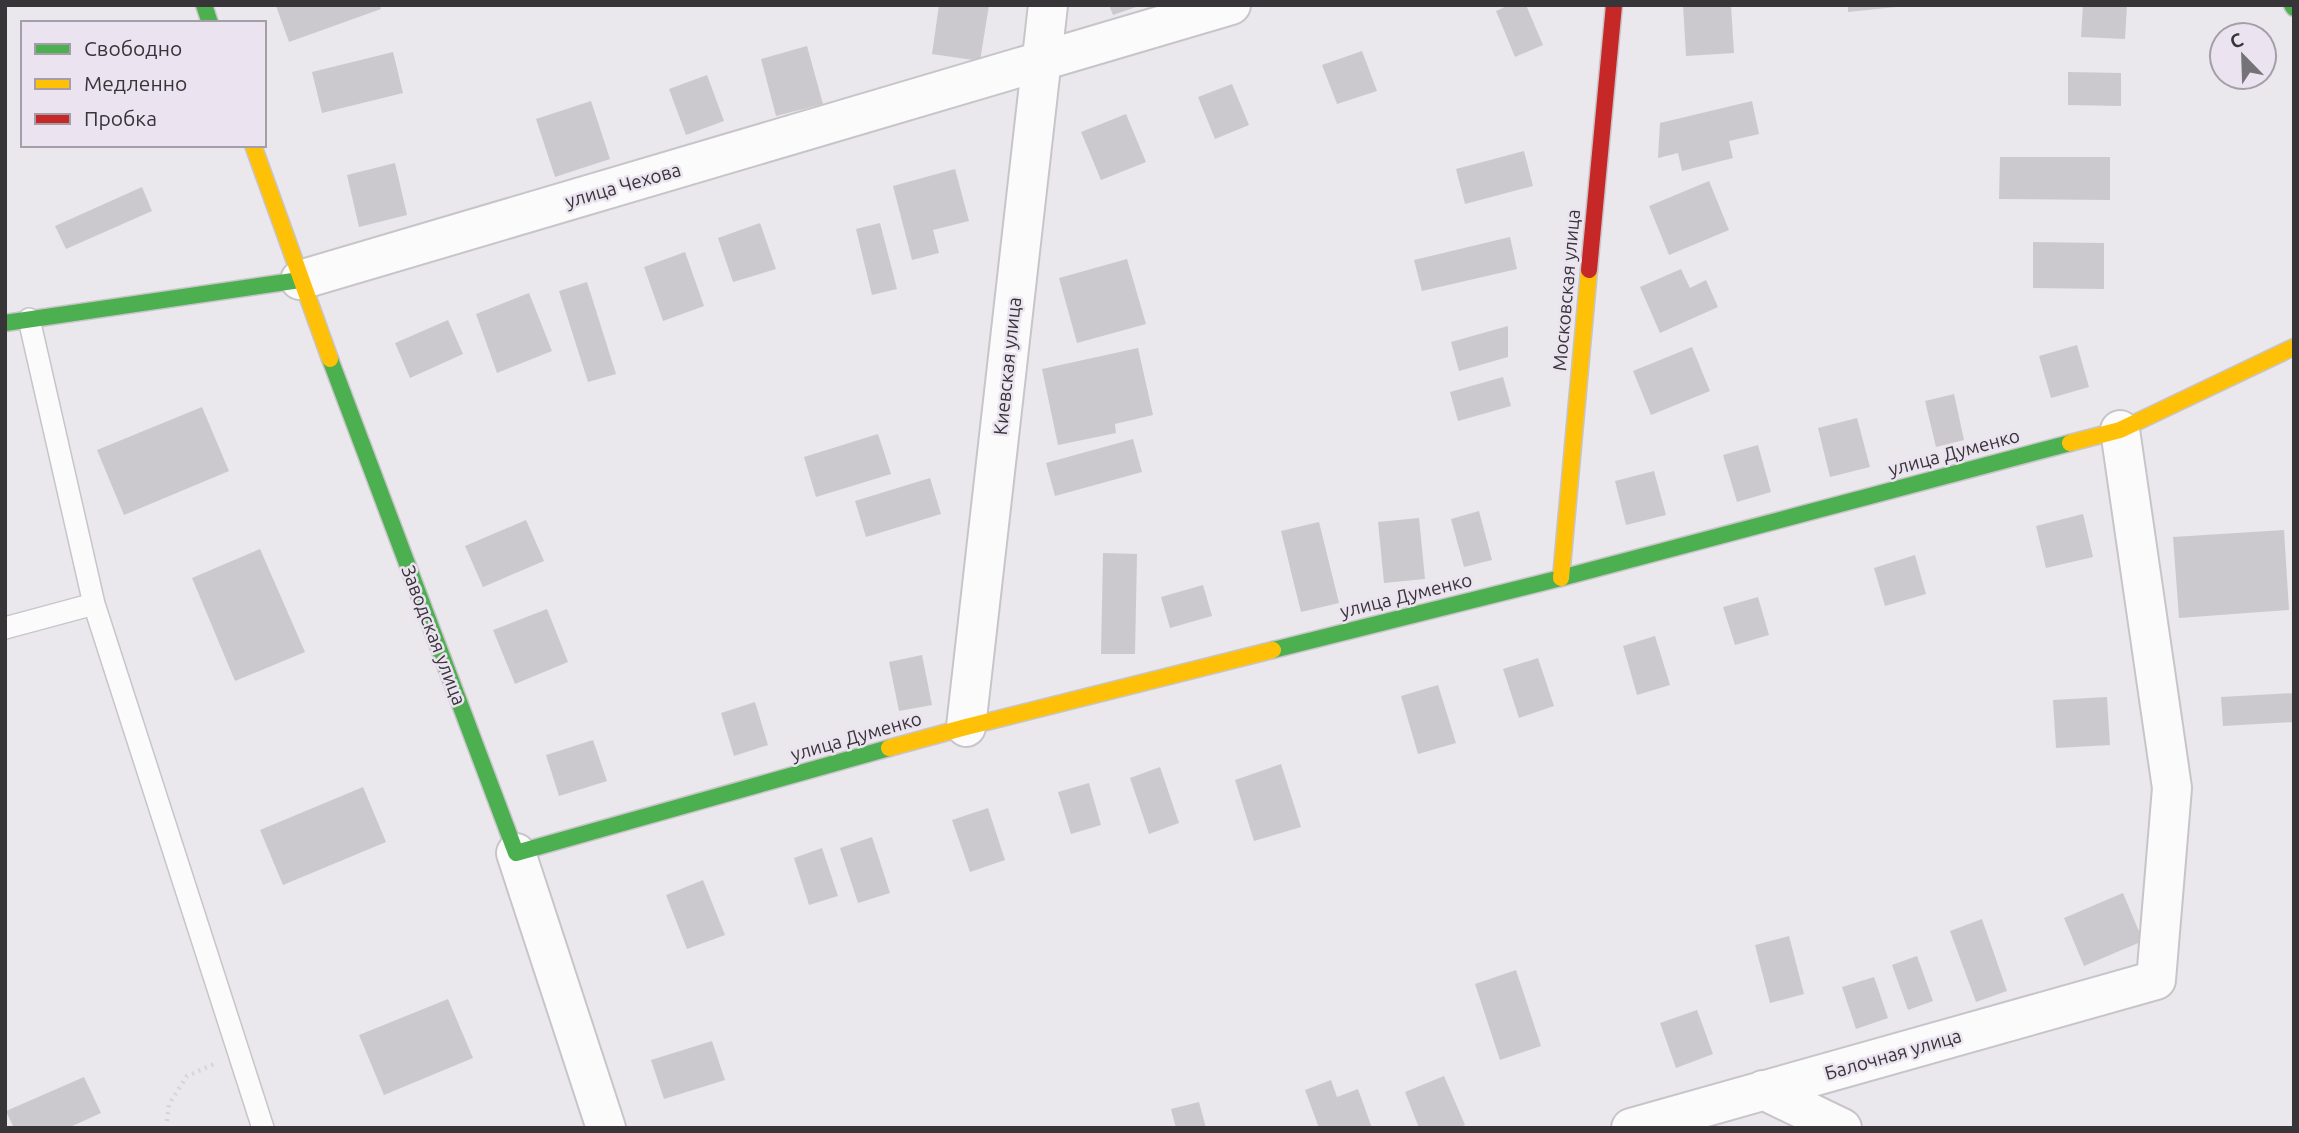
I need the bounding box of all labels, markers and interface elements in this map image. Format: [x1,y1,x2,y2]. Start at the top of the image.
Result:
legend [21,21,266,147]
north arrow [2208,21,2278,91]
text: С [2226,28,2246,53]
text: Свободно [84,36,182,60]
text: Медленно [84,71,187,95]
text: Пробка [84,106,157,130]
street label: улица Чехова [563,158,683,212]
street label: Московская улица [1548,208,1584,372]
street label: Киевская улица [989,296,1025,436]
street label: улица Думенко [1886,424,2022,480]
street label: Заводская улица [397,562,471,708]
street label: улица Думенко [1338,568,1474,622]
street label: улица Думенко [788,707,924,765]
street label: Балочная улица [1822,1024,1964,1084]

